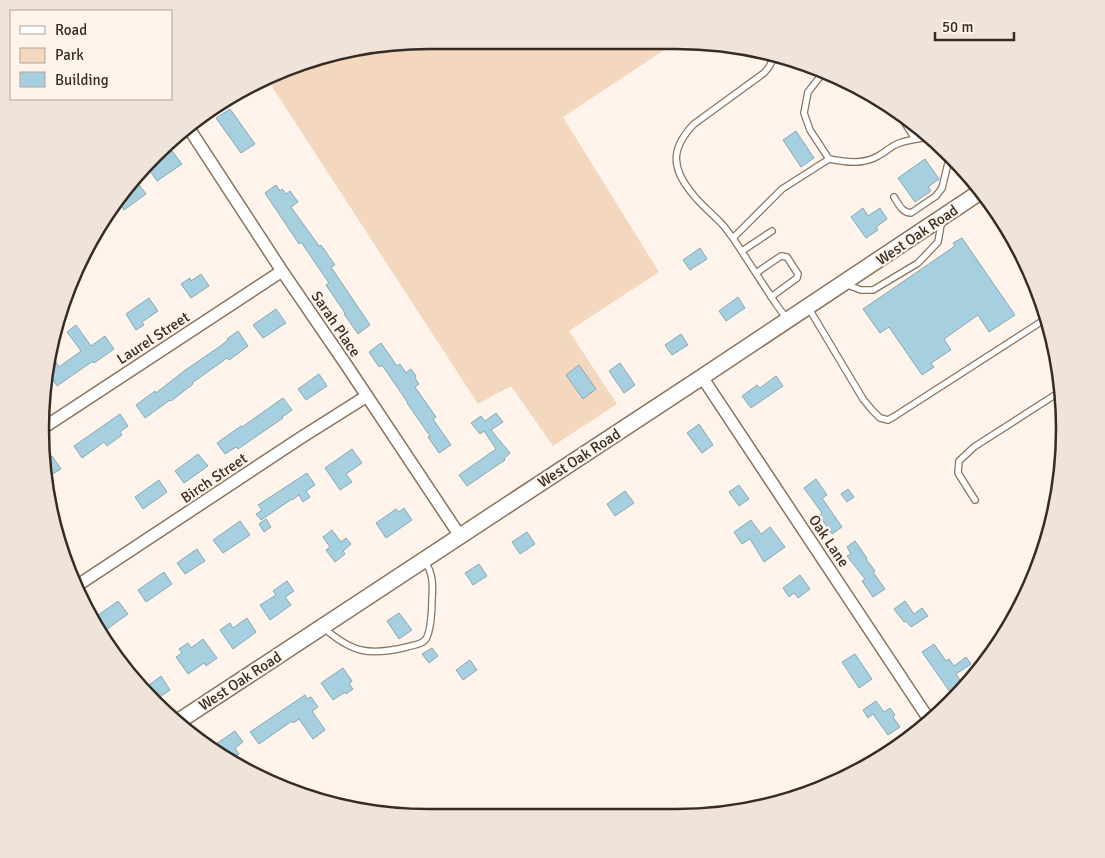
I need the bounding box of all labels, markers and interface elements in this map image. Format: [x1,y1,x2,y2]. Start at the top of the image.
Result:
legend [10,10,172,100]
scale bar [935,10,1014,42]
text: 50 m [942,18,973,36]
text: Road [55,21,87,39]
text: Park [55,46,84,64]
text: Building [55,71,109,89]
street label: West Oak Road [873,201,961,269]
street label: Sarah Place [307,288,365,360]
street label: Laurel Street [113,308,193,368]
street label: West Oak Road [534,425,624,491]
street label: Birch Street [177,449,251,507]
street label: Oak Lane [805,511,853,571]
street label: West Oak Road [195,648,285,714]

